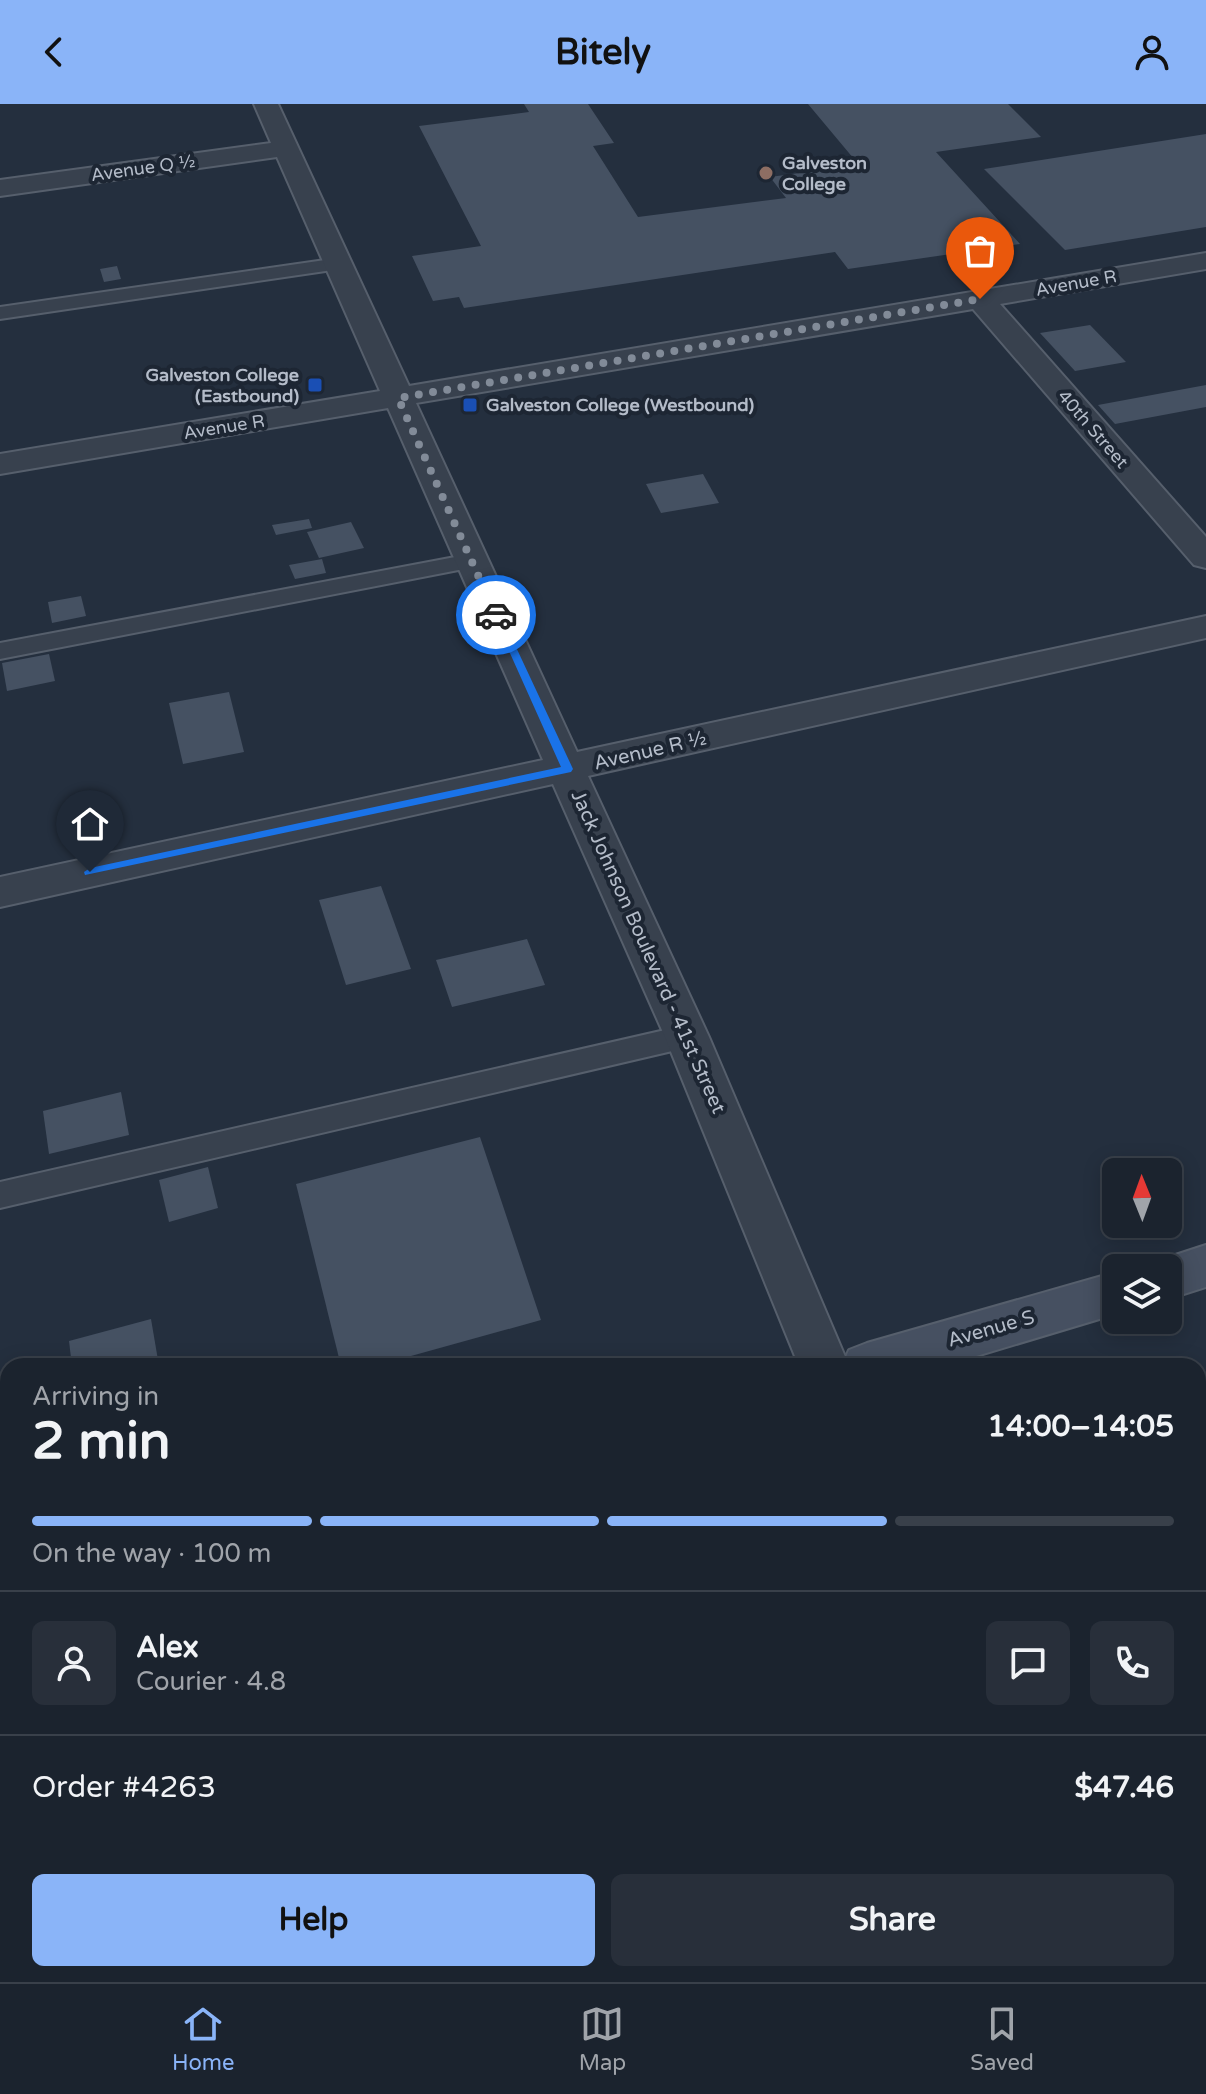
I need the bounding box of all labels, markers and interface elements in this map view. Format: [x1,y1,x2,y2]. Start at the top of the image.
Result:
icon: back [32,30,76,74]
icon: person [1130,30,1174,74]
text: Bitely [555,31,651,74]
street label: Avenue Q ½ [89,150,197,186]
place label: Galveston College [782,152,867,195]
marker: Galveston College [757,164,775,182]
pin [946,217,1014,299]
icon: bag [958,229,1002,273]
street label: Avenue R [1034,265,1118,301]
place label: Galveston College (Eastbound) [145,364,299,407]
marker: Galveston College (Eastbound) [306,376,324,394]
street label: 40th Street [1053,385,1133,473]
place label: Galveston College (Westbound) [486,394,754,416]
marker: Galveston College (Westbound) [461,396,479,414]
street label: Avenue R [182,410,266,444]
courier [456,575,536,655]
icon: car [474,593,518,637]
street label: Avenue R ½ [591,726,709,776]
street label: Jack Johnson Boulevard - 41st Street [566,787,731,1118]
pin [56,790,124,872]
icon: home [68,802,112,846]
north arrow [1102,1158,1182,1238]
map controls [1102,1158,1182,1334]
button: layers [1102,1254,1182,1334]
street label: Avenue S [945,1305,1037,1353]
text: Arriving in [32,1381,159,1412]
text: 14:00–14:05 [987,1408,1174,1445]
text: 2 min [32,1410,171,1473]
text: On the way · 100 m [32,1538,271,1569]
button: person [32,1621,116,1705]
button: chat [986,1621,1070,1705]
button: phone [1090,1621,1174,1705]
text: Alex [136,1629,199,1666]
text: Courier · 4.8 [136,1666,286,1697]
text: Order #4263 [32,1769,216,1806]
text: $47.46 [1074,1769,1174,1806]
button: Help [32,1874,595,1966]
button: Share [611,1874,1174,1966]
tab: Home [172,2002,234,2076]
tab: Map [579,2002,626,2076]
tab: Saved [970,2002,1034,2076]

